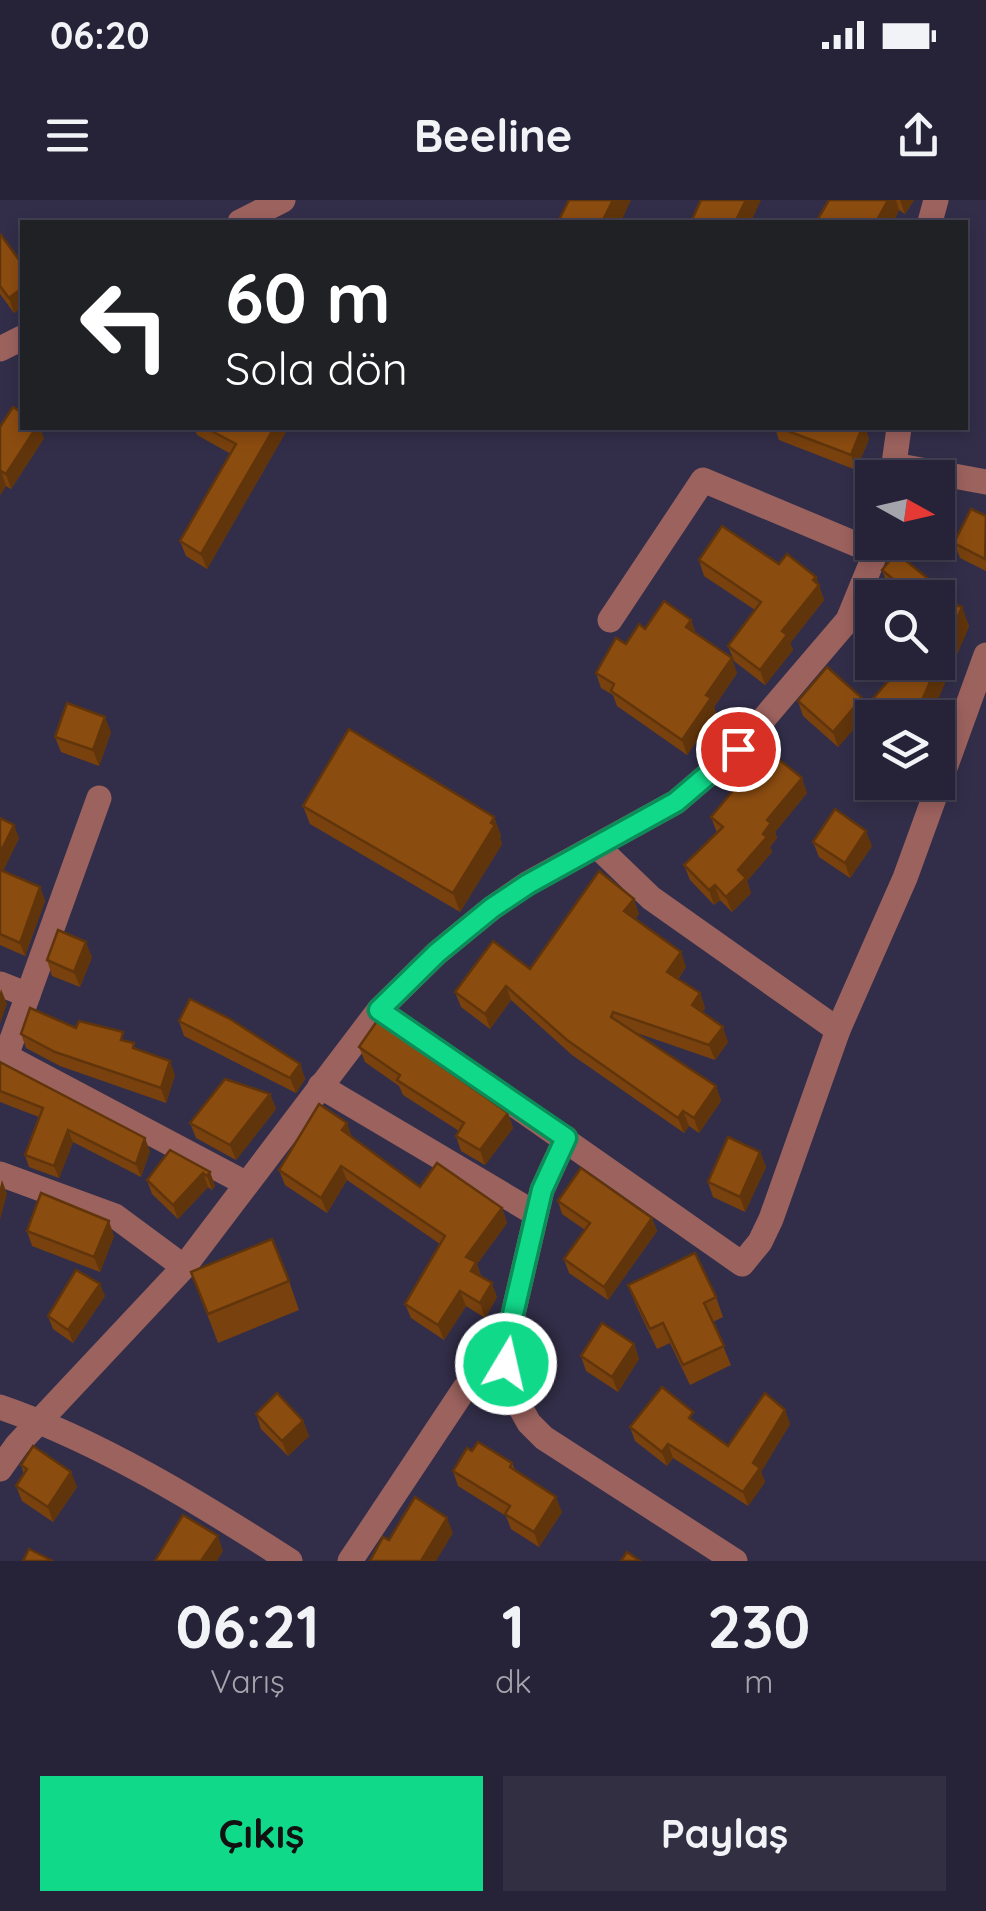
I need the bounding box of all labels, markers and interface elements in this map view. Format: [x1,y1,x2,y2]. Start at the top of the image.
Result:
text: 06:20 [50,11,150,59]
text: Beeline [414,107,572,163]
icon: menu [40,108,95,163]
icon: share [891,108,946,163]
text: 60 m [225,253,391,341]
icon: left [60,260,190,390]
text: Sola dön [225,340,408,396]
north arrow [855,460,955,560]
map controls [855,460,955,800]
button: search [855,580,955,680]
button: layers [855,700,955,800]
pin [696,707,781,792]
icon: arrive [711,722,766,777]
position arrow [454,1312,558,1416]
text: 06:21 [176,1588,319,1663]
text: 1 [502,1588,525,1663]
text: 230 [707,1588,810,1663]
text: Varış [210,1661,285,1701]
text: dk [495,1661,532,1701]
text: m [744,1661,773,1701]
button: Çıkış [40,1776,483,1891]
button: Paylaş [503,1776,946,1891]

